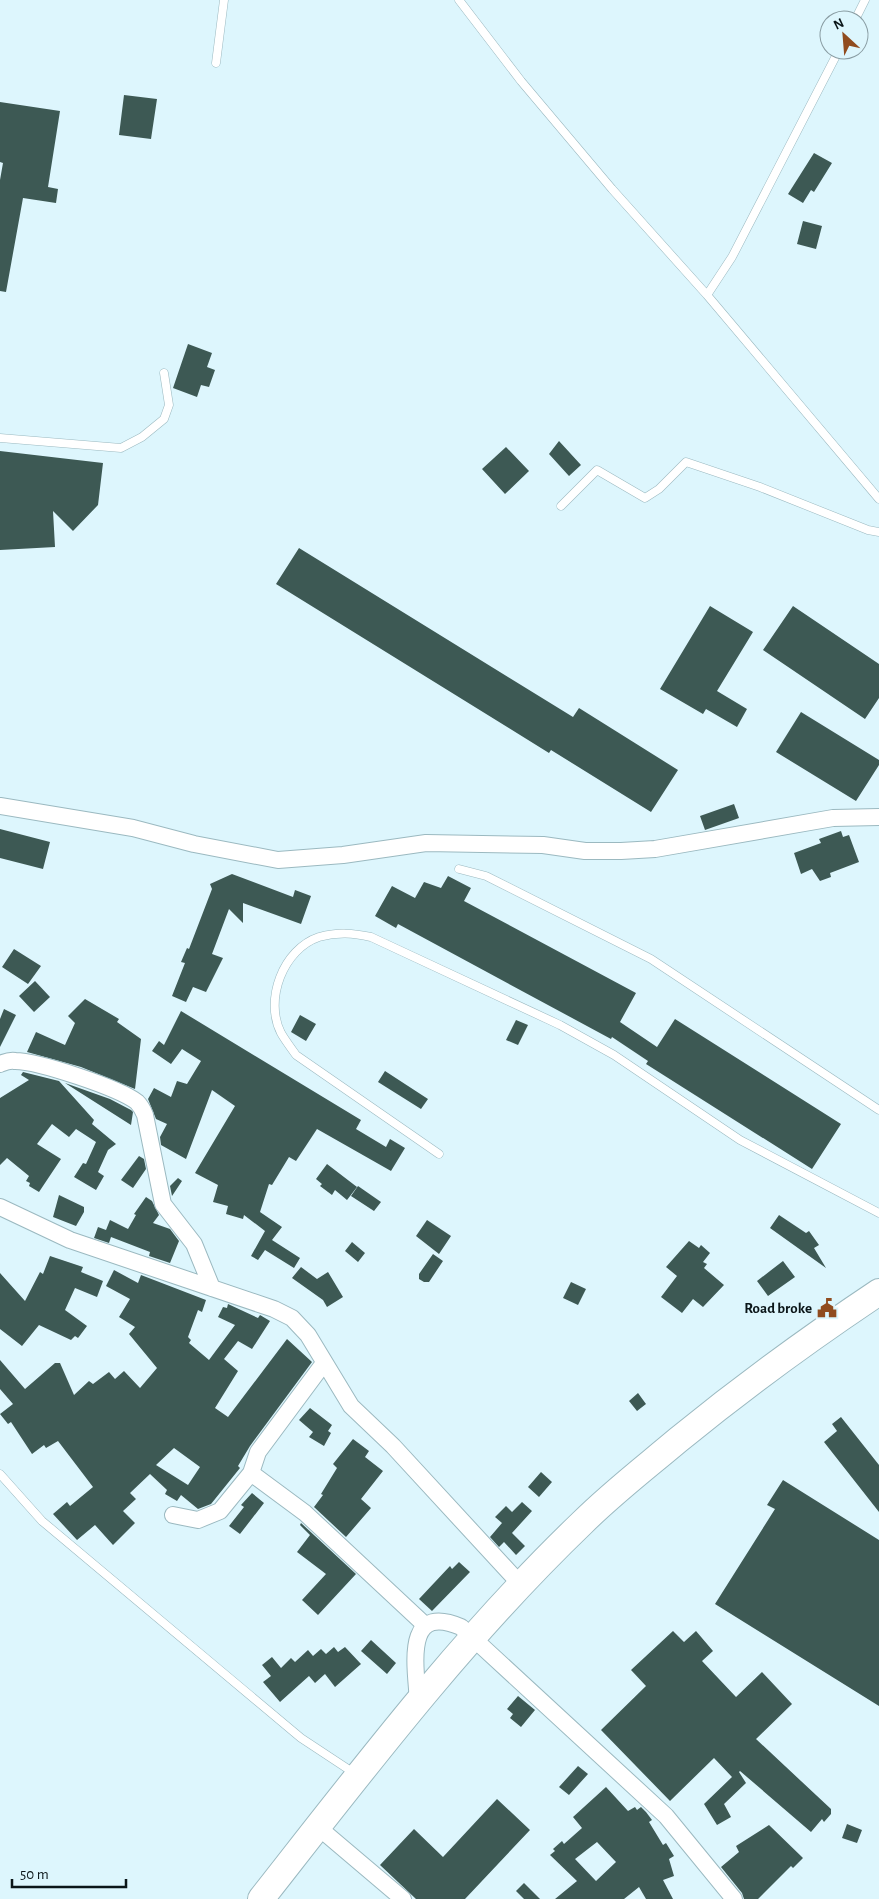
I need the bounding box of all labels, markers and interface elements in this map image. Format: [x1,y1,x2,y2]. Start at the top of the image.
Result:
north arrow [819,10,869,60]
text: N [831,16,846,33]
public building icon: Road broke [816,1297,838,1319]
place label: Road broke [744,1301,812,1316]
scale bar [12,1856,126,1888]
text: 50 m [20,1867,49,1882]

